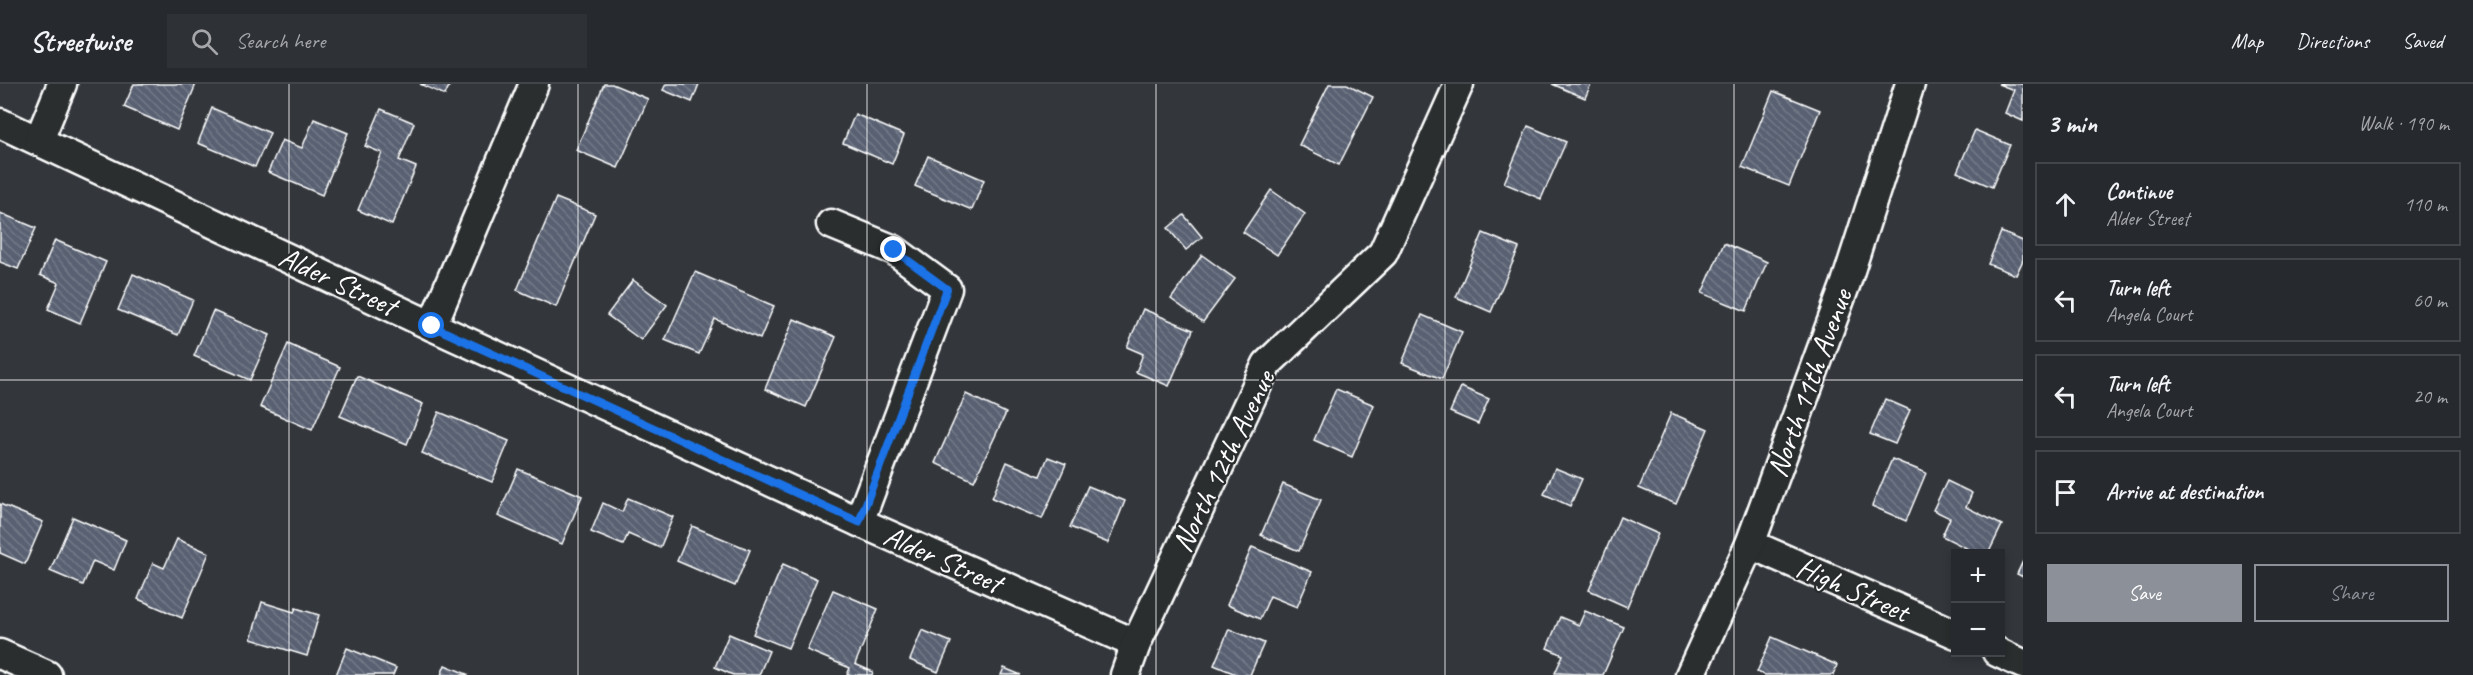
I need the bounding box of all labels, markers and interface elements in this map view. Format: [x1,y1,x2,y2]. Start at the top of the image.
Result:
search box [167,14,587,68]
text: Streetwise [30,24,131,59]
icon: search [188,25,221,58]
text: Search here [236,27,325,55]
text: Map [2231,28,2263,54]
text: Directions [2296,28,2369,54]
text: Saved [2402,28,2443,54]
text: 3 min [2047,107,2097,140]
text: Walk · 190 m [2359,111,2449,136]
text: Continue [2106,178,2172,206]
icon: ahead [2049,188,2082,221]
text: 110 m [2404,192,2447,217]
text: Alder Street [2106,206,2189,231]
route end [880,236,906,262]
street label: Alder Street [273,237,406,326]
text: Turn left [2106,274,2170,302]
street label: North 11th Avenue [1757,282,1861,482]
icon: left [2049,284,2082,317]
text: 60 m [2413,288,2447,313]
text: Angela Court [2106,302,2192,327]
route start [418,312,444,338]
street label: North 12th Avenue [1163,362,1284,558]
text: Turn left [2106,370,2170,398]
icon: left [2049,380,2082,413]
text: 20 m [2413,384,2447,409]
text: Angela Court [2106,398,2192,423]
icon: arrive [2049,476,2082,509]
text: Arrive at destination [2106,478,2263,506]
street label: Alder Street [878,516,1012,603]
street label: High Street [1791,547,1918,632]
map controls [1951,549,2005,657]
button: + [1951,549,2005,603]
button: Save [2047,564,2242,622]
button: Share [2254,564,2449,622]
button: − [1951,603,2005,657]

